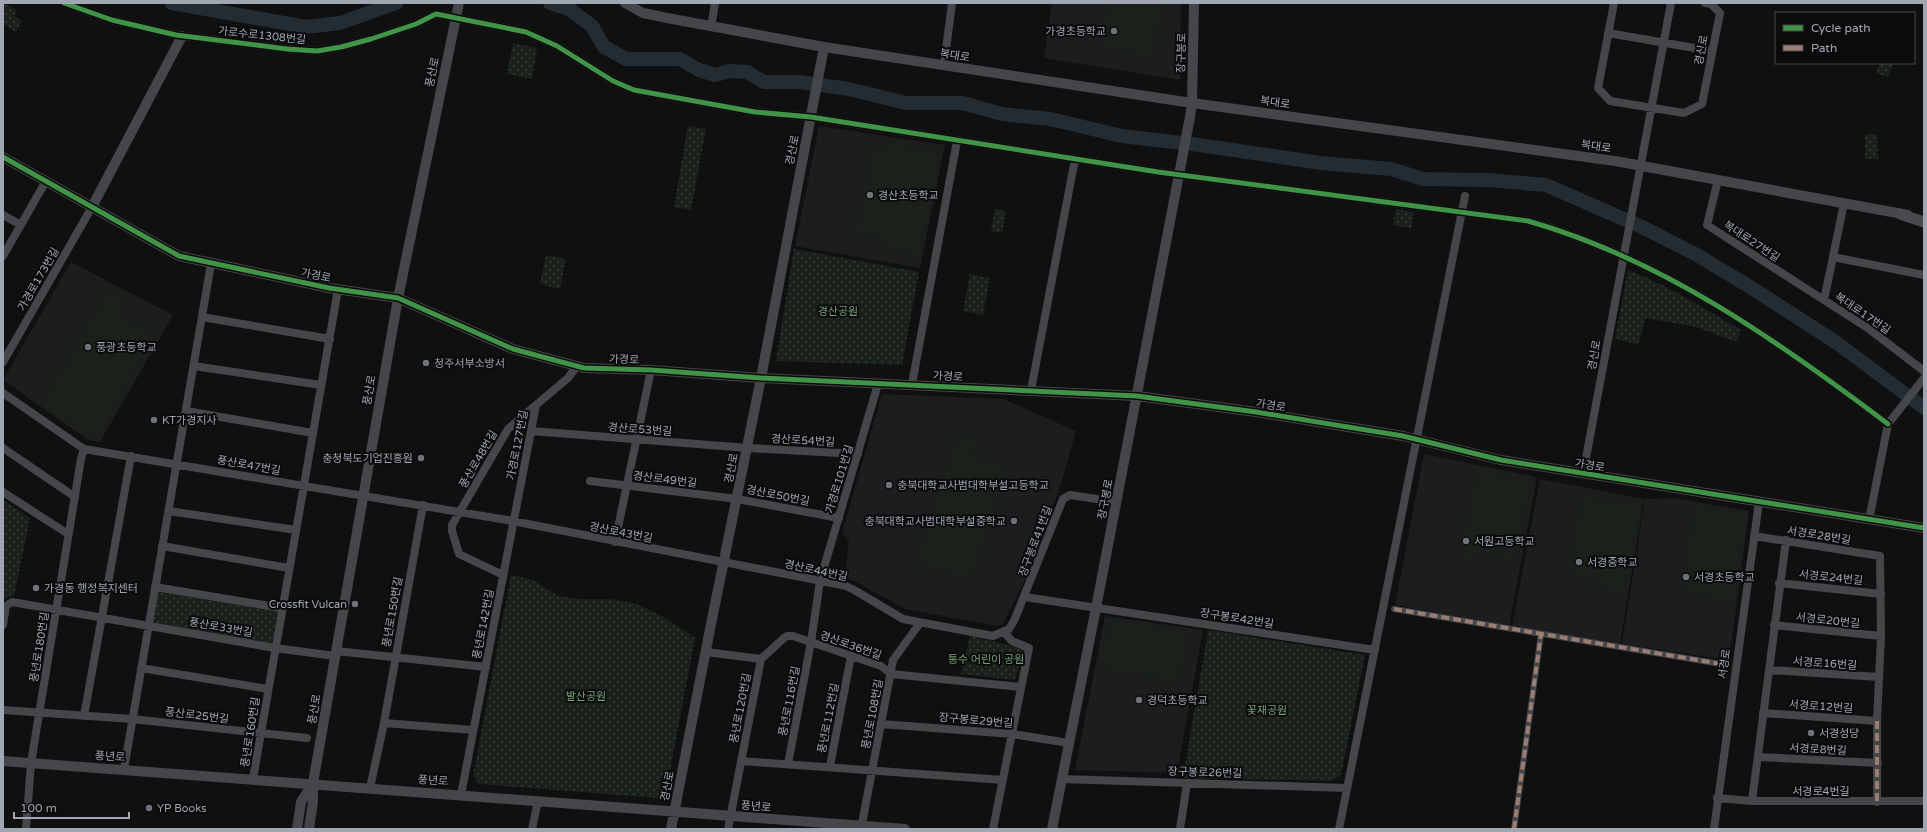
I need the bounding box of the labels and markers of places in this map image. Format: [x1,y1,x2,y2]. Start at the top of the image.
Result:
place label: 가경초등학교 [1045,25,1106,38]
marker: 가경초등학교 [1109,26,1119,36]
place label: 경산초등학교 [878,189,939,202]
marker: 경산초등학교 [865,190,875,200]
place label: 풍광초등학교 [96,341,157,354]
marker: 풍광초등학교 [83,342,93,352]
place label: 청주서부소방서 [434,357,505,370]
marker: 청주서부소방서 [421,358,431,368]
place label: KT가경지사 [162,414,217,427]
marker: KT가경지사 [149,415,159,425]
place label: 충청북도기업진흥원 [322,452,413,465]
marker: 충청북도기업진흥원 [416,453,426,463]
place label: 충북대학교사범대학부설고등학교 [897,479,1049,492]
marker: 충북대학교사범대학부설고등학교 [884,480,894,490]
place label: 충북대학교사범대학부설중학교 [864,515,1006,528]
marker: 충북대학교사범대학부설중학교 [1009,516,1019,526]
place label: 서원고등학교 [1474,535,1535,548]
marker: 서원고등학교 [1461,536,1471,546]
place label: 서경중학교 [1587,556,1638,569]
marker: 서경중학교 [1574,557,1584,567]
place label: 서경초등학교 [1694,571,1755,584]
marker: 서경초등학교 [1681,572,1691,582]
place label: 가경동 행정복지센터 [44,582,138,595]
marker: 가경동 행정복지센터 [31,583,41,593]
place label: Crossfit Vulcan [269,598,347,611]
marker: Crossfit Vulcan [350,599,360,609]
place label: 경덕초등학교 [1147,694,1208,707]
marker: 경덕초등학교 [1134,695,1144,705]
place label: 서경성당 [1819,727,1859,740]
marker: 서경성당 [1806,728,1816,738]
place label: YP Books [157,802,206,815]
marker: YP Books [144,803,154,813]

